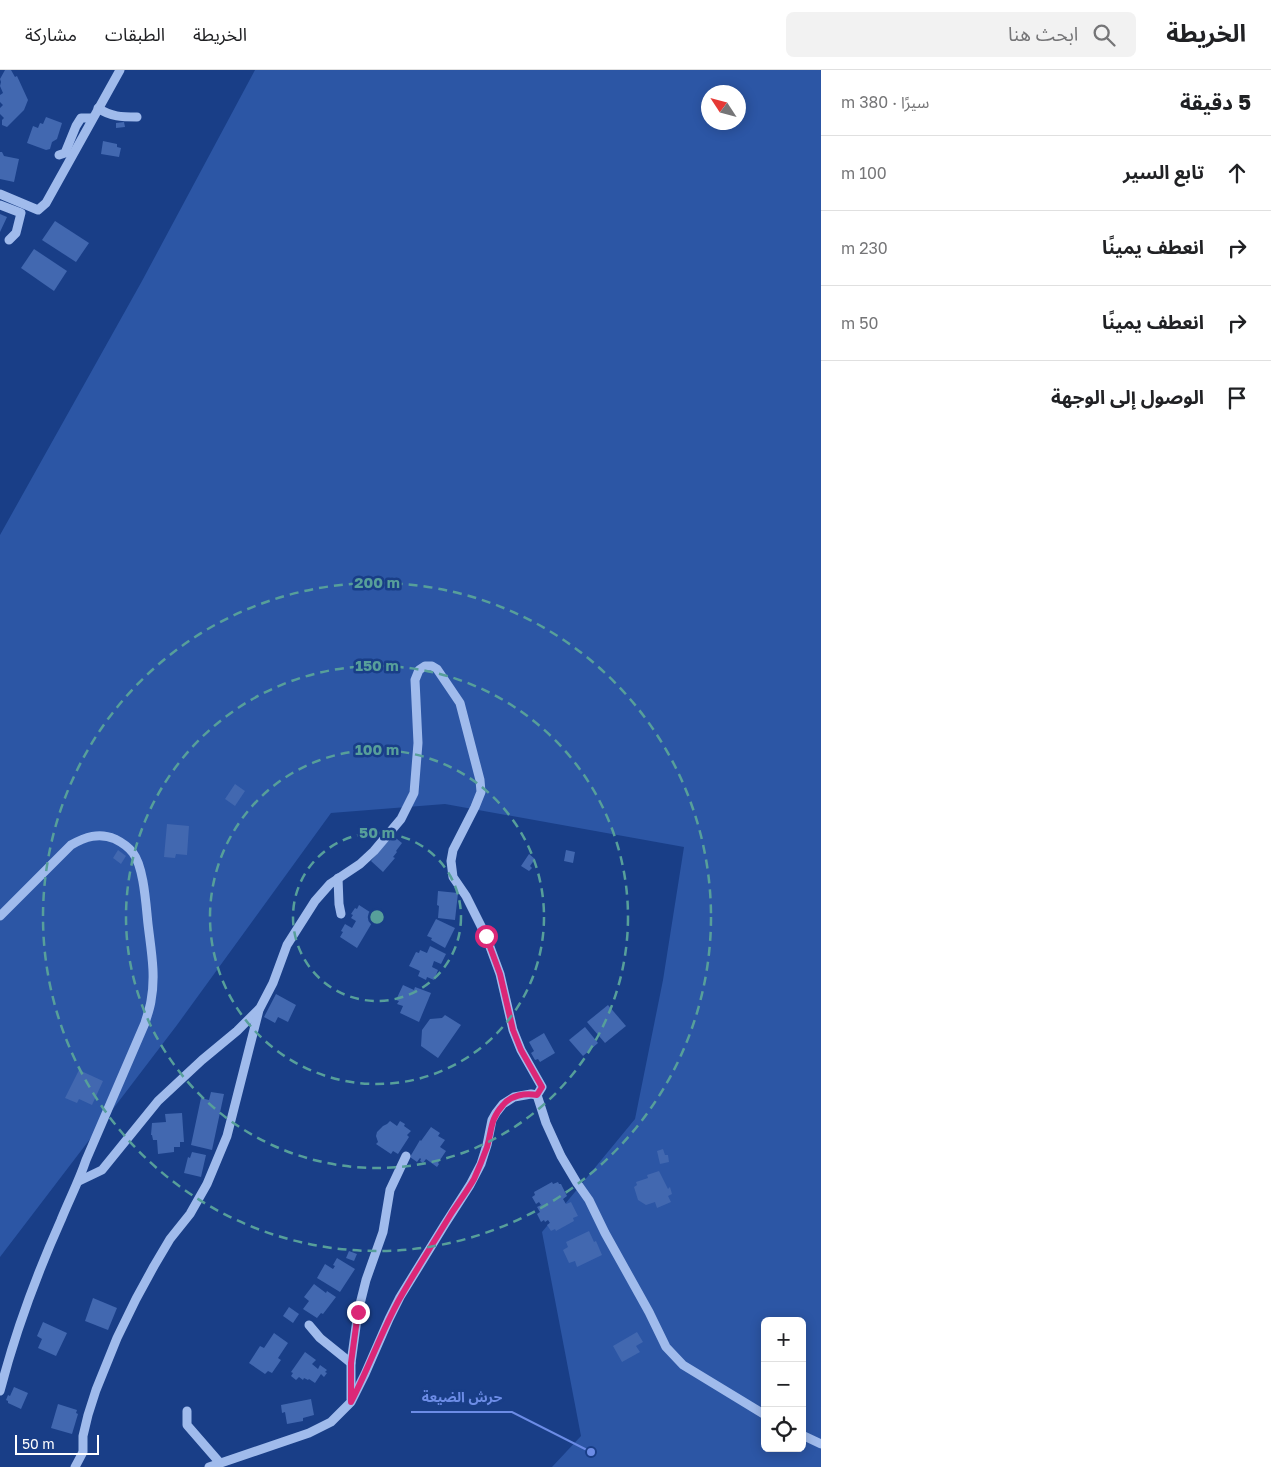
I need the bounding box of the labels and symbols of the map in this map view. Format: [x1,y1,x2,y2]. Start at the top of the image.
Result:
north arrow [701,85,746,130]
text: 200 m [354,573,400,591]
text: 150 m [355,656,399,674]
text: 100 m [355,740,399,758]
text: 50 m [359,823,395,841]
centre of rings [368,908,386,926]
route start [475,925,498,948]
route end [347,1301,370,1324]
callout: حرش الضيعة [411,1383,512,1412]
text: حرش الضيعة [422,1388,503,1406]
scale bar [15,1432,99,1455]

